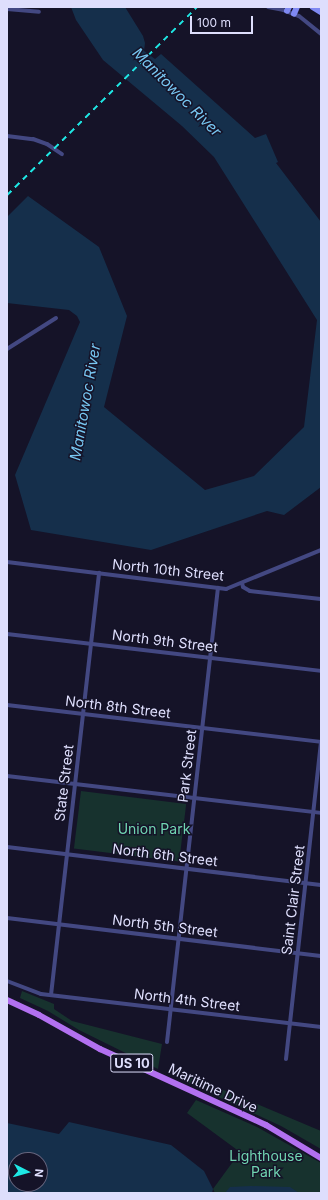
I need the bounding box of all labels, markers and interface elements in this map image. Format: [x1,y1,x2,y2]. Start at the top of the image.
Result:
scale bar [192,8,255,34]
text: 100 m [197,15,231,30]
water label: Manitowoc River [129,44,225,140]
water label: Manitowoc River [66,342,104,462]
street label: North 10th Street [111,556,225,584]
street label: North 9th Street [111,626,219,656]
street label: North 8th Street [64,692,172,722]
street label: Park Street [174,729,200,803]
street label: State Street [51,743,77,823]
park label: Union Park [118,821,190,837]
street label: North 6th Street [111,840,219,870]
street label: Saint Clair Street [278,844,308,956]
street label: North 5th Street [111,911,219,941]
street label: North 4th Street [133,985,241,1015]
road number: US 10 [110,1052,154,1074]
street label: Maritime Drive [166,1060,260,1116]
park label: Lighthouse Park [229,1148,303,1180]
north arrow [8,1152,48,1192]
text: N [32,1168,46,1178]

